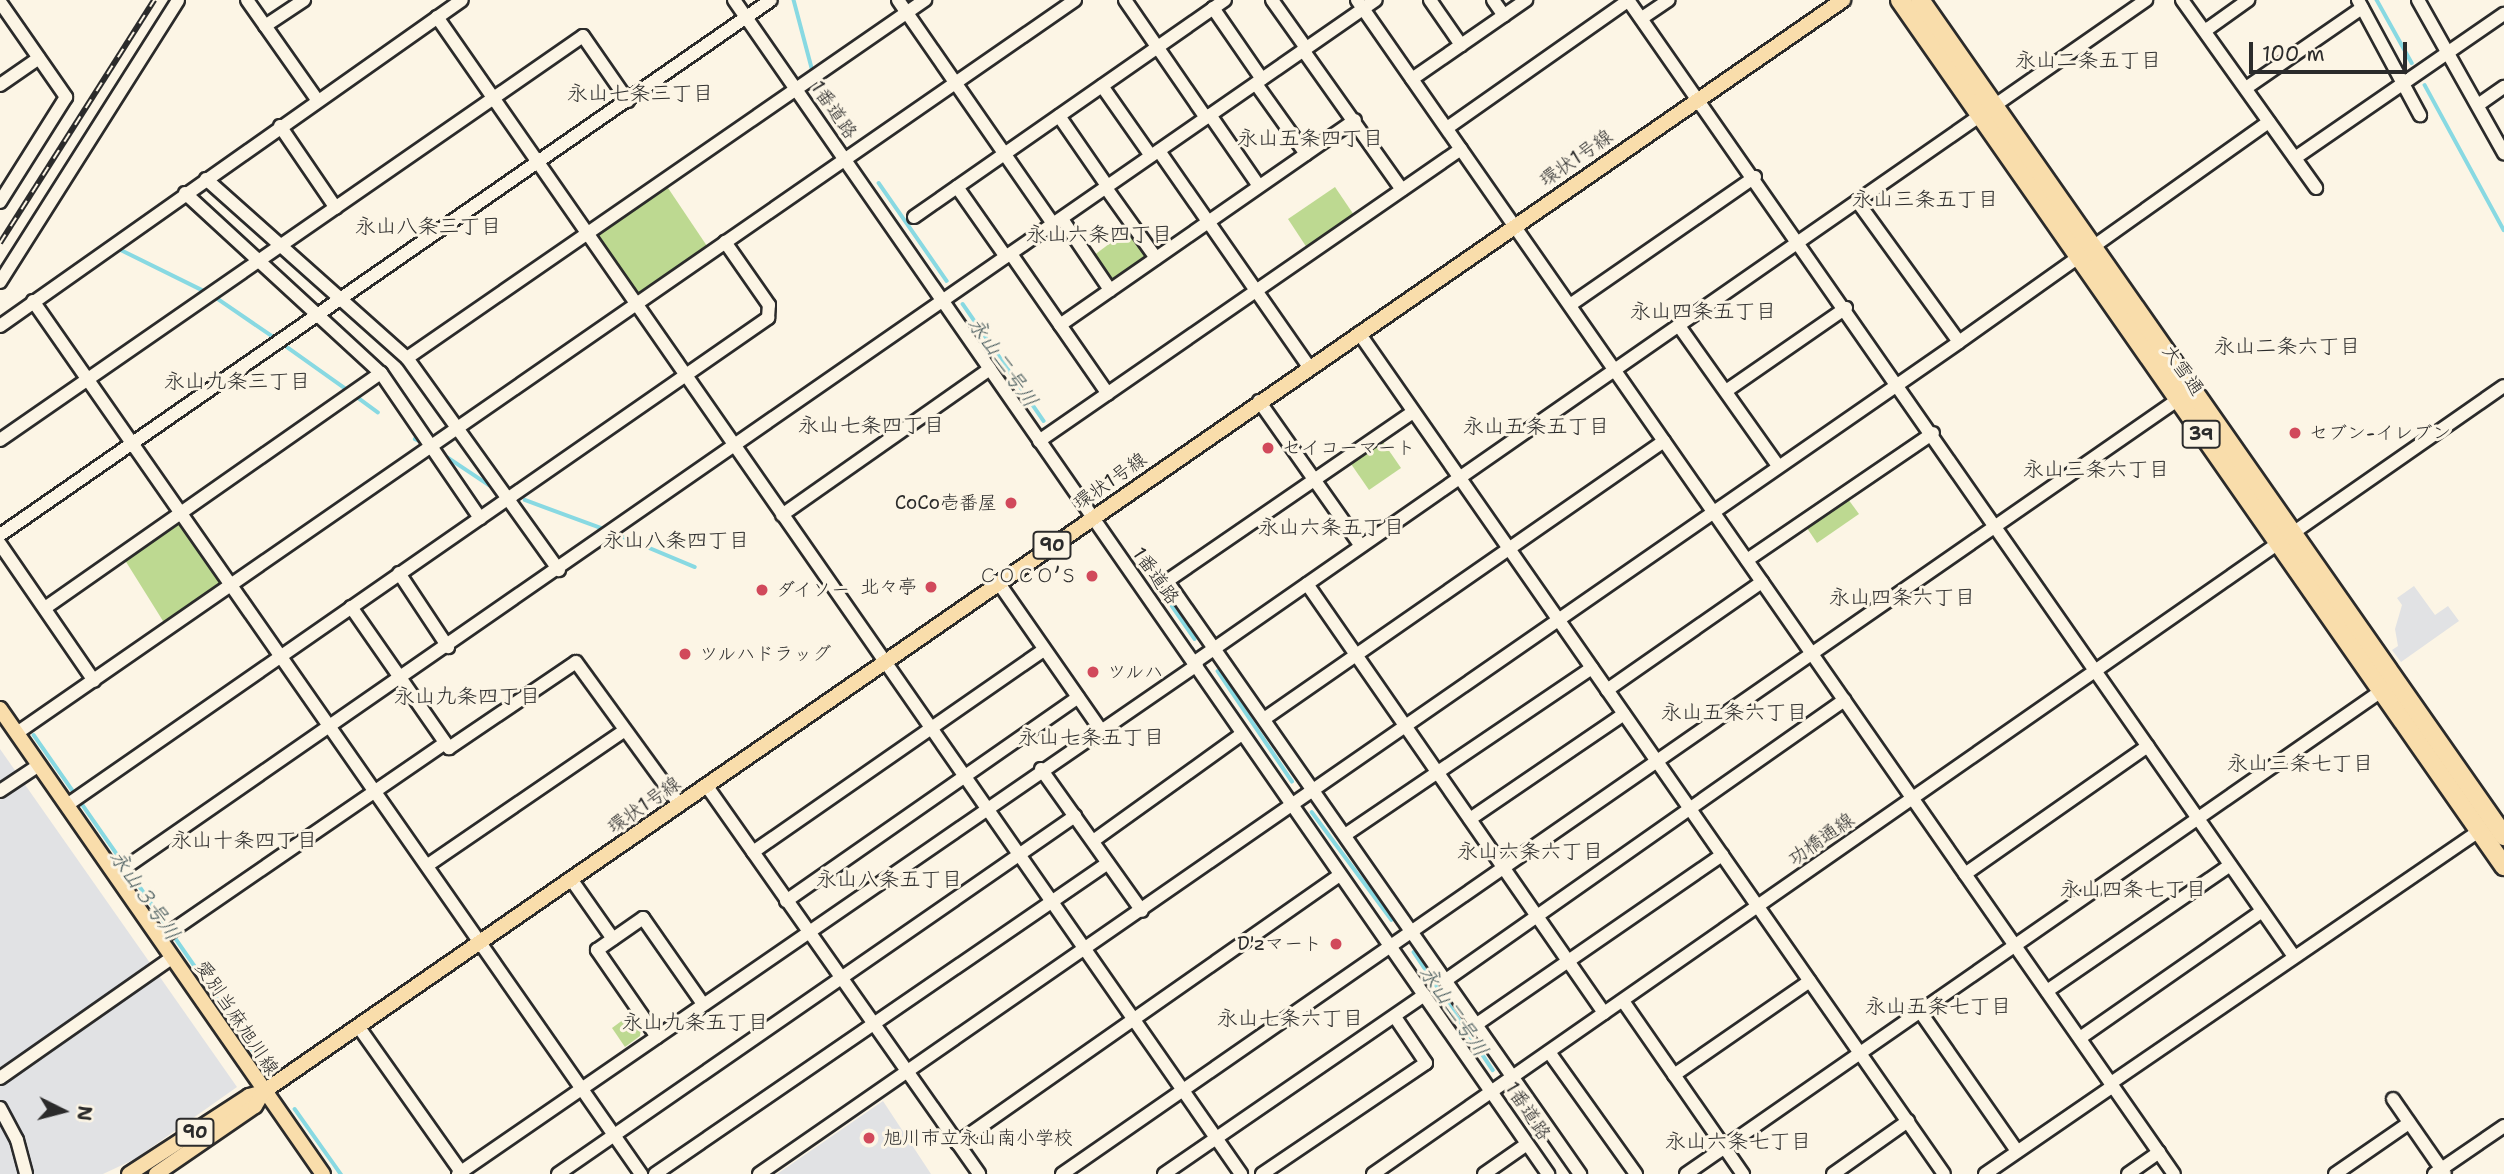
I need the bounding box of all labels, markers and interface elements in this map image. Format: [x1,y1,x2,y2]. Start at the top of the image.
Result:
scale bar [2252,28,2410,72]
text: 100 m [2262,40,2325,68]
district label: 永山二条五丁目 [2015,47,2161,73]
street label: 1番道路 [806,77,862,143]
district label: 永山七条三丁目 [567,80,713,106]
district label: 永山五条四丁目 [1237,125,1383,151]
street label: 環状1号線 [1535,125,1617,191]
district label: 永山三条五丁目 [1852,186,1998,212]
district label: 永山八条三丁目 [355,213,501,239]
district label: 永山六条四丁目 [1026,221,1172,247]
district label: 永山四条五丁目 [1630,298,1776,324]
water label: 永山二号川 [963,312,1043,412]
district label: 永山二条六丁目 [2214,333,2360,359]
street label: 大雪通 [2157,340,2209,400]
district label: 永山九条三丁目 [164,368,310,394]
district label: 永山七条四丁目 [798,412,944,438]
district label: 永山五条五丁目 [1463,413,1609,439]
road number: 39 [2180,420,2222,448]
place label: セブン-イレブン [2309,422,2451,444]
marker: セブン-イレブン [2287,425,2303,441]
place label: セイコーマート [1282,437,1415,459]
marker: セイコーマート [1260,440,1276,456]
street label: 環状1号線 [1069,448,1151,514]
district label: 永山三条六丁目 [2023,456,2169,482]
place label: CoCo壱番屋 [895,492,997,514]
marker: CoCo壱番屋 [1003,495,1019,511]
district label: 永山六条五丁目 [1258,514,1404,540]
district label: 永山八条四丁目 [603,527,749,553]
road number: 90 [1031,530,1073,560]
street label: 1番道路 [1128,543,1184,609]
place label: ＣＯＣＯ’Ｓ [979,565,1078,587]
marker: ＣＯＣＯ’Ｓ [1084,568,1100,584]
place label: 北々亭 [860,576,917,598]
place label: ダイソー [776,579,852,601]
marker: 北々亭 [923,579,939,595]
marker: ダイソー [754,582,770,598]
district label: 永山四条六丁目 [1829,584,1975,610]
place label: ツルハドラッグ [699,643,832,665]
marker: ツルハドラッグ [677,646,693,662]
place label: ツルハ [1107,661,1164,683]
marker: ツルハ [1085,664,1101,680]
district label: 永山九条四丁目 [394,683,540,709]
district label: 永山五条六丁目 [1661,699,1807,725]
district label: 永山七条五丁目 [1018,724,1164,750]
district label: 永山三条七丁目 [2227,750,2373,776]
street label: 環状1号線 [603,772,685,838]
street label: 功橋通線 [1783,808,1859,870]
district label: 永山十条四丁目 [171,827,317,853]
district label: 永山六条六丁目 [1457,838,1603,864]
water label: 永山３号川 [105,845,185,945]
district label: 永山八条五丁目 [816,866,962,892]
district label: 永山四条七丁目 [2060,876,2206,902]
place label: D'zマート [1237,933,1322,955]
marker: D'zマート [1328,936,1344,952]
street label: 愛別当麻旭川線 [190,956,284,1080]
water label: 永山二号川 [1414,960,1494,1062]
district label: 永山五条七丁目 [1865,993,2011,1019]
district label: 永山七条六丁目 [1217,1005,1363,1031]
district label: 永山九条五丁目 [622,1009,768,1035]
north arrow [28,1076,98,1146]
street label: 1番道路 [1500,1078,1556,1144]
text: N [71,1104,98,1122]
road number: 90 [174,1118,216,1147]
place label: 旭川市立永山南小学校 [883,1127,1073,1149]
district label: 永山六条七丁目 [1665,1128,1811,1154]
marker: 旭川市立永山南小学校 [861,1130,877,1146]

